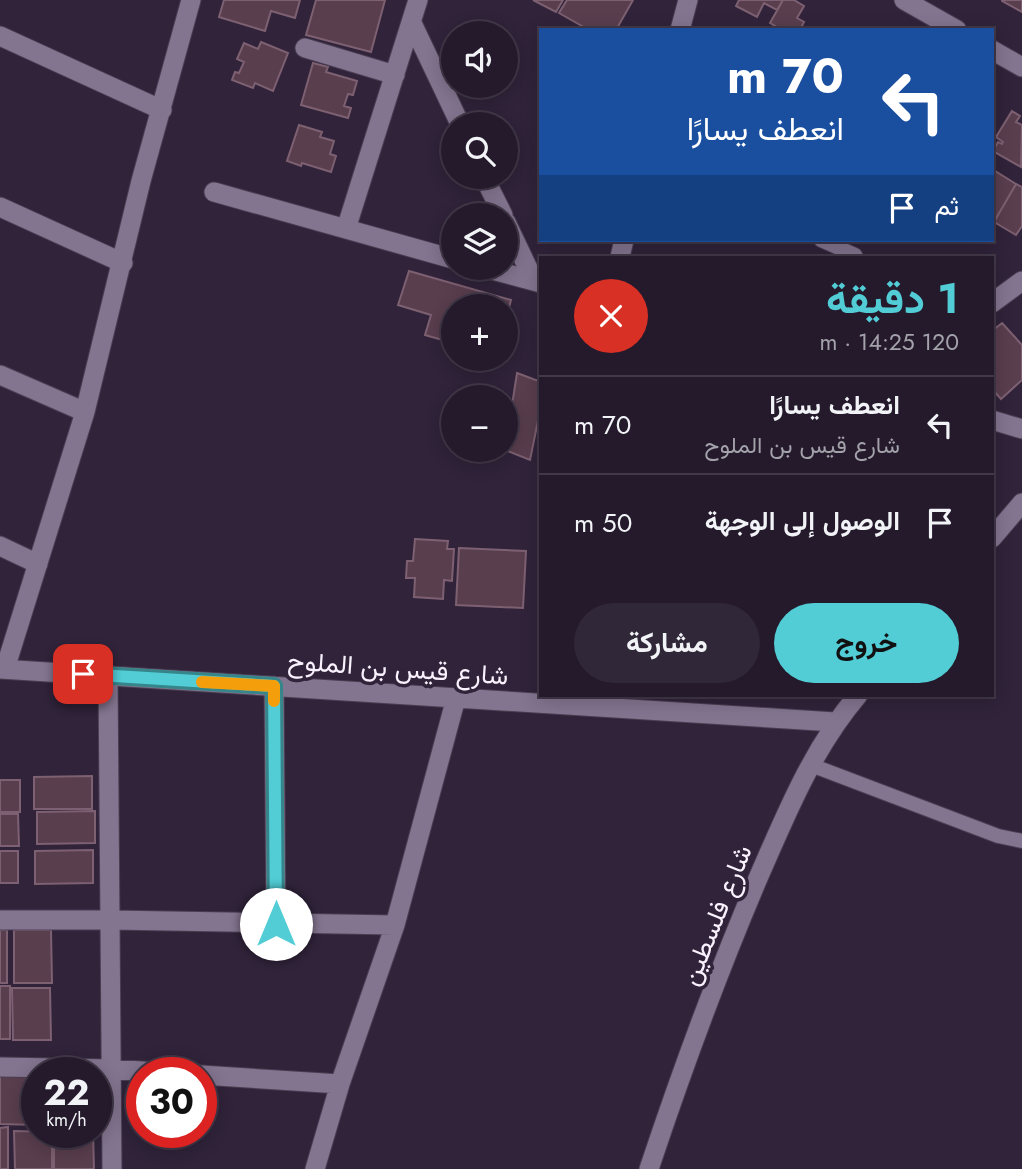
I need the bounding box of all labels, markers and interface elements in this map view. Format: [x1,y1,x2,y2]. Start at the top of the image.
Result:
map controls [441,21,518,462]
button: sound [441,21,518,98]
text: 70 m [727,41,844,111]
icon: left [868,56,959,147]
text: انعطف يسارًا [687,106,844,152]
button: search [441,112,518,189]
text: ثم [935,187,959,225]
icon: arrive [883,189,921,227]
button: layers [441,203,518,280]
text: 1 دقيقة [826,268,959,329]
button: close [574,279,648,353]
button: + [441,294,518,371]
text: 120 m · 14:25 [819,325,959,359]
button: − [441,385,518,462]
text: انعطف يسارًا [769,386,900,424]
text: 70 m [574,406,631,444]
icon: left [921,406,959,444]
text: شارع قيس بن الملوح [704,428,900,462]
text: الوصول إلى الوجهة [705,502,900,540]
text: 50 m [574,504,632,542]
icon: arrive [921,504,959,542]
button: مشاركة [574,603,760,683]
button: خروج [774,603,959,683]
street label: شارع قيس بن الملوح [286,641,510,695]
pin [53,644,113,704]
icon: arrive [64,655,102,693]
street label: شارع فلسطين [671,839,761,991]
position arrow [239,887,313,961]
speed limit sign: 30 [126,1057,217,1148]
text: 22 [44,1068,89,1118]
text: km/h [46,1107,87,1133]

